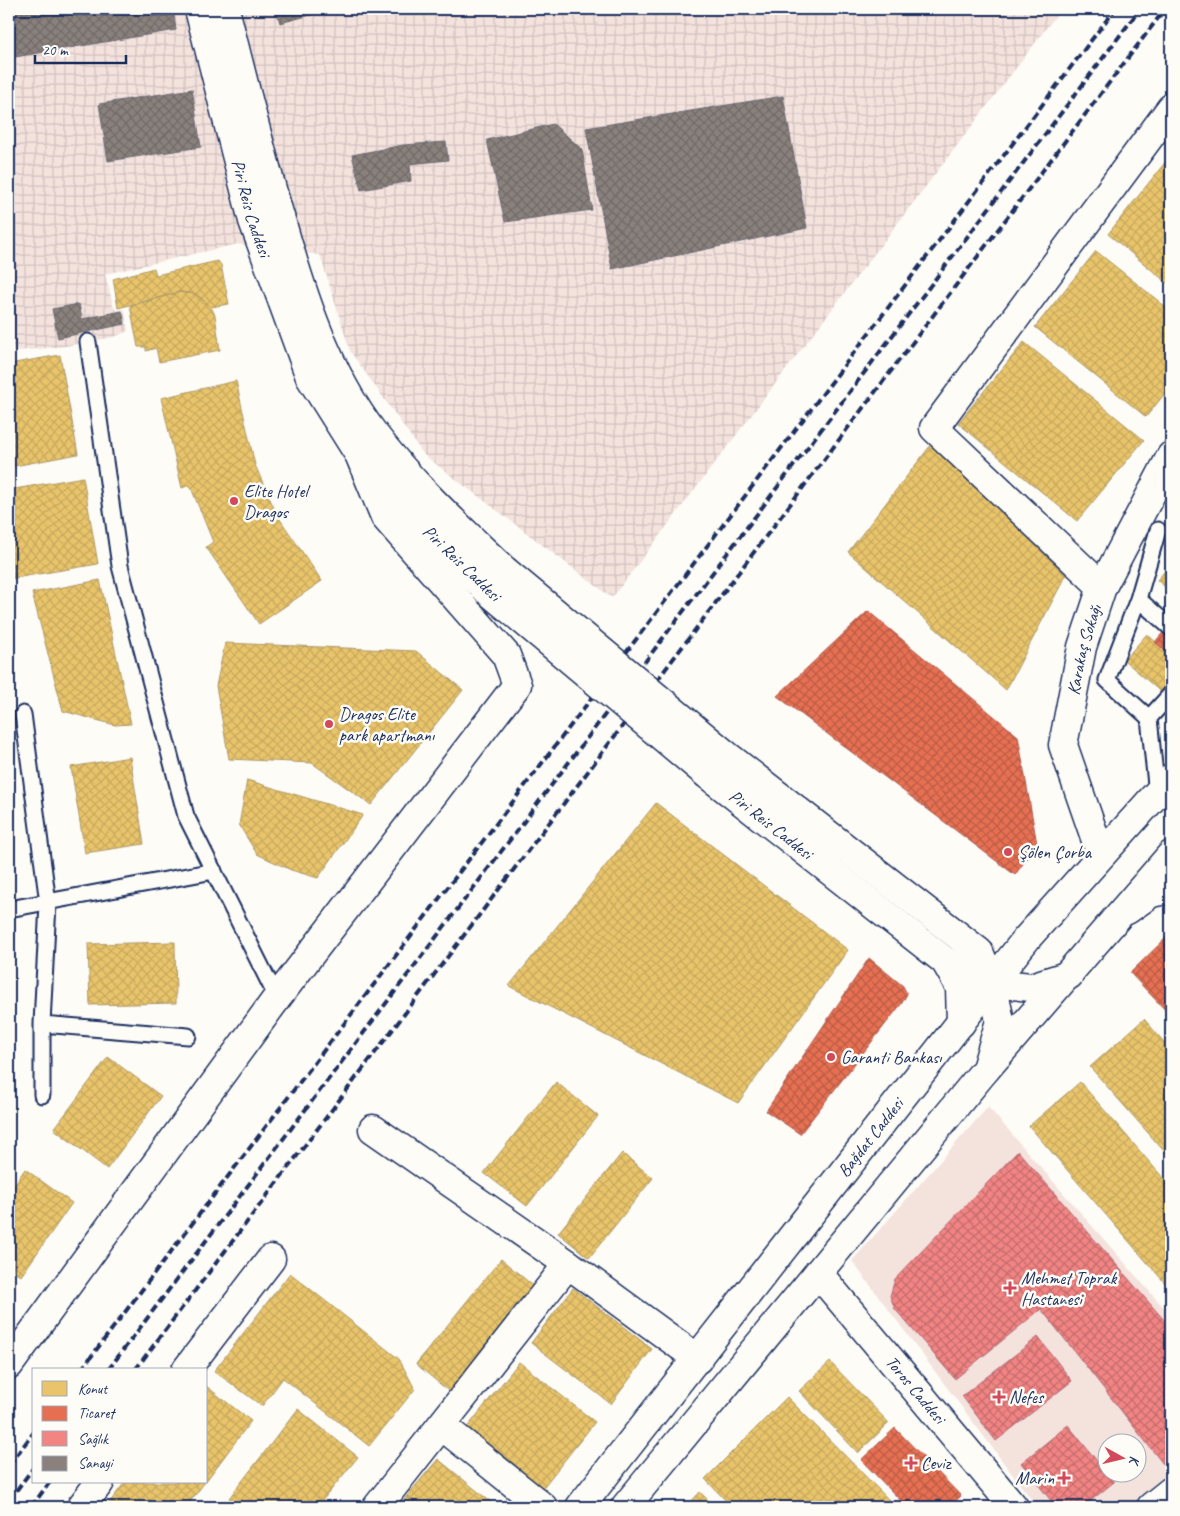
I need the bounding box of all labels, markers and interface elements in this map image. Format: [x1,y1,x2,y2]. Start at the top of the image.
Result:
scale bar [35,32,126,64]
text: 20 m [42,41,69,60]
street label: Piri Reis Caddesi [227,157,277,262]
place label: Elite Hotel Dragos [244,480,311,523]
marker: Elite Hotel Dragos [228,495,240,507]
street label: Piri Reis Caddesi [418,520,508,608]
street label: Karakaş Sokağı [1062,601,1107,697]
place label: Dragos Elite park apartmanı [339,703,435,746]
marker: Dragos Elite park apartmanı [323,718,335,730]
street label: Piri Reis Caddesi [725,785,819,866]
place label: Şölen Çorba [1018,841,1093,864]
marker: Şölen Çorba [1002,846,1014,858]
place label: Garanti Bankası [841,1046,942,1068]
marker: Garanti Bankası [825,1051,837,1063]
street label: Bağdat Caddesi [833,1092,910,1181]
place label: Mehmet Toprak Hastanesi [1021,1267,1118,1310]
marker: Mehmet Toprak Hastanesi [1003,1281,1017,1295]
street label: Toros Caddesi [881,1351,952,1430]
legend [32,1368,208,1484]
text: Konut [78,1380,109,1399]
place label: Nefes [1009,1386,1045,1408]
marker: Nefes [993,1391,1005,1403]
text: Ticaret [78,1404,116,1423]
text: Sağlık [78,1430,109,1449]
north arrow [1098,1434,1148,1484]
place label: Ceviz [921,1452,953,1474]
text: Sanayi [78,1454,115,1473]
text: K [1125,1455,1143,1467]
marker: Ceviz [905,1457,917,1469]
place label: Marin [1015,1467,1055,1489]
marker: Marin [1058,1472,1070,1484]

